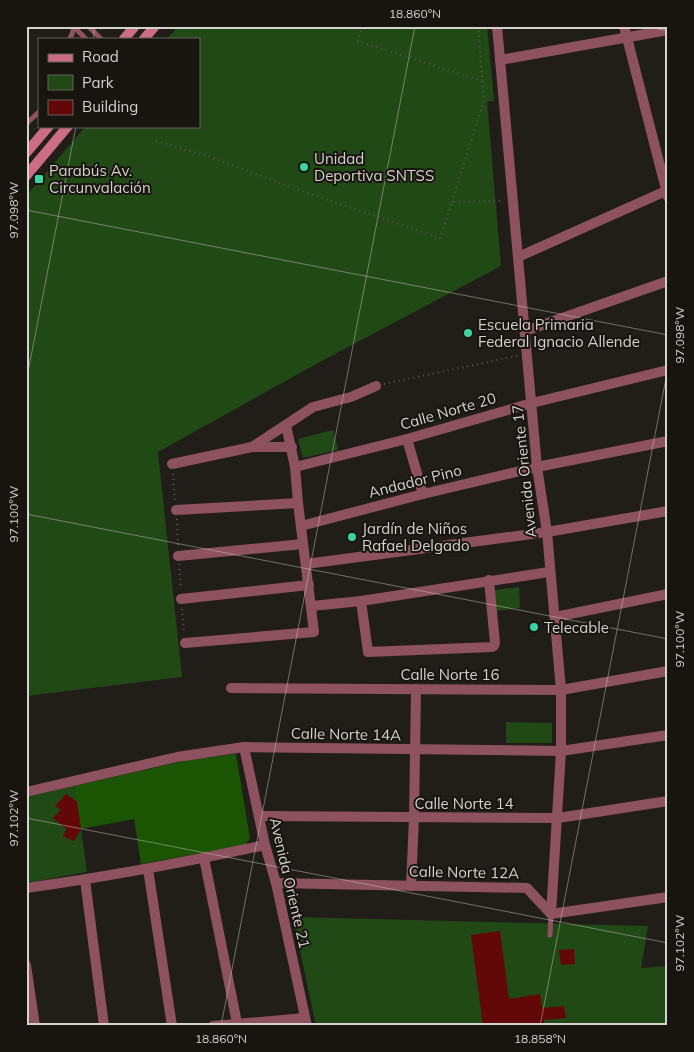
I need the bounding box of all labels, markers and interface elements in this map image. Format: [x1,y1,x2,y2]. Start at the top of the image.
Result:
text: 18.860°N [389,6,441,21]
legend [38,38,200,128]
text: Road [82,47,119,66]
text: Park [82,73,114,92]
text: Building [82,97,138,116]
place label: Unidad Deportiva SNTSS [314,149,434,185]
place label: Parabús Av. Circunvalación [49,161,151,197]
marker: Unidad Deportiva SNTSS [298,161,310,173]
marker: Parabús Av. Circunvalación [33,173,45,185]
text: 97.098°W [6,182,21,238]
text: 97.098°W [672,307,687,363]
place label: Escuela Primaria Federal Ignacio Allende [478,315,640,351]
marker: Escuela Primaria Federal Ignacio Allende [462,327,474,339]
street label: Calle Norte 20 [398,388,498,434]
street label: Avenida Oriente 17 [508,404,540,538]
street label: Andador Pino [366,460,464,502]
text: 97.100°W [6,486,21,542]
place label: Jardín de Niños Rafael Delgado [362,519,470,555]
marker: Jardín de Niños Rafael Delgado [346,531,358,543]
text: 97.100°W [672,611,687,667]
place label: Telecable [544,618,609,637]
marker: Telecable [528,621,540,633]
street label: Calle Norte 16 [400,665,500,684]
street label: Calle Norte 14A [291,724,401,744]
text: 97.102°W [6,790,21,846]
street label: Calle Norte 14 [414,794,514,813]
street label: Avenida Oriente 21 [266,816,314,950]
street label: Calle Norte 12A [409,862,519,882]
text: 97.102°W [672,915,687,971]
text: 18.860°N [195,1031,247,1046]
text: 18.858°N [514,1031,566,1046]

